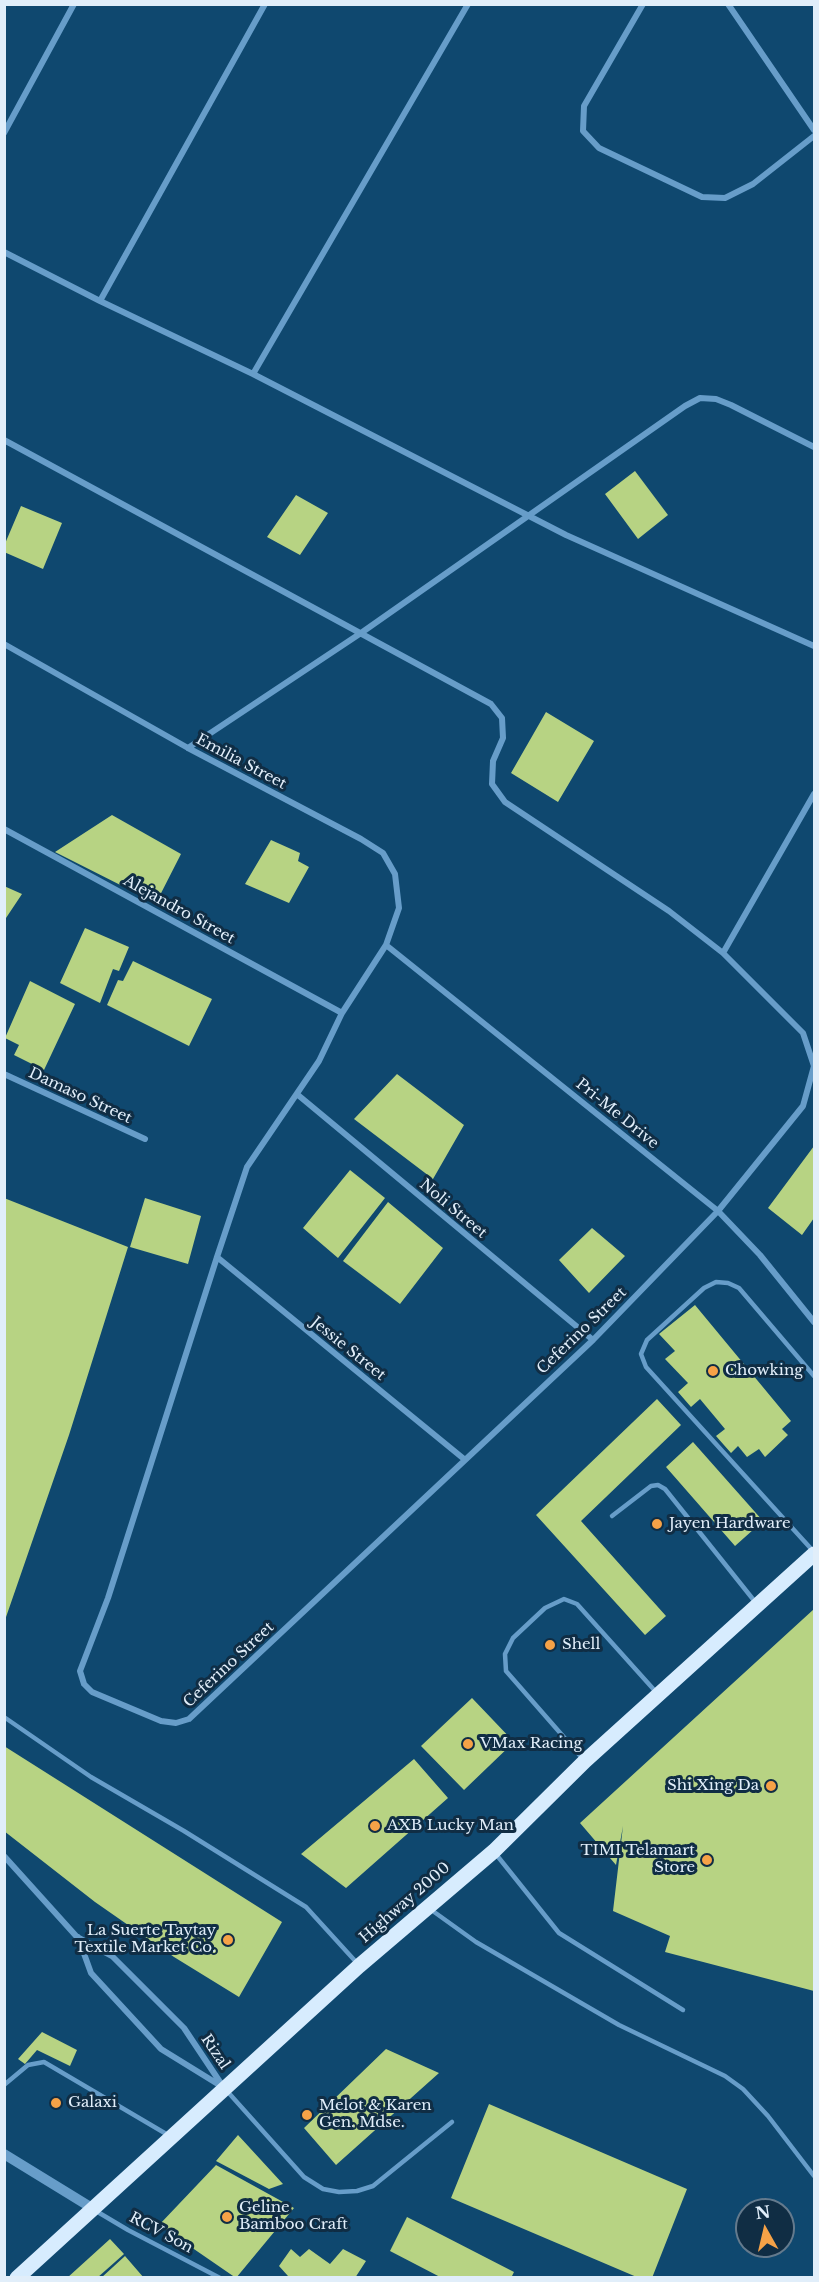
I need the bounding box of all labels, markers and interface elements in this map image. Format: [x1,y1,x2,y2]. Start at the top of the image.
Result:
street label: Emilia Street [193,731,289,793]
street label: Alejandro Street [120,872,238,948]
street label: Damaso Street [25,1064,135,1128]
street label: Pri-Me Drive [572,1075,662,1153]
street label: Noli Street [416,1176,490,1242]
street label: Ceferino Street [534,1284,630,1378]
street label: Jessie Street [307,1313,389,1385]
place label: Chowking [725,1362,803,1380]
marker: Chowking [706,1364,720,1378]
place label: Jayen Hardware [669,1515,791,1533]
marker: Jayen Hardware [650,1517,664,1531]
street label: Ceferino Street [180,1618,278,1712]
place label: Shell [562,1636,600,1654]
marker: Shell [543,1638,557,1652]
place label: VMax Racing [480,1735,582,1753]
marker: VMax Racing [461,1737,475,1751]
place label: Shi Xing Da [667,1777,759,1795]
marker: Shi Xing Da [764,1779,778,1793]
place label: AXB Lucky Man [387,1817,514,1835]
marker: AXB Lucky Man [368,1819,382,1833]
place label: TIMI Telamart Store [580,1842,695,1877]
marker: TIMI Telamart Store [700,1853,714,1867]
street label: Highway 2000 [356,1859,454,1947]
place label: La Suerte Taytay Textile Market Co. [74,1922,216,1957]
marker: La Suerte Taytay Textile Market Co. [221,1933,235,1947]
street label: Rizal [197,2031,233,2073]
place label: Galaxi [68,2094,117,2112]
marker: Galaxi [49,2096,63,2110]
place label: Melot & Karen Gen. Mdse. [319,2097,432,2132]
marker: Melot & Karen Gen. Mdse. [300,2108,314,2122]
north arrow [735,2198,795,2258]
place label: Geline Bamboo Craft [239,2199,348,2234]
text: N [754,2201,772,2223]
street label: RCV Son [126,2209,196,2257]
marker: Geline Bamboo Craft [220,2210,234,2224]

